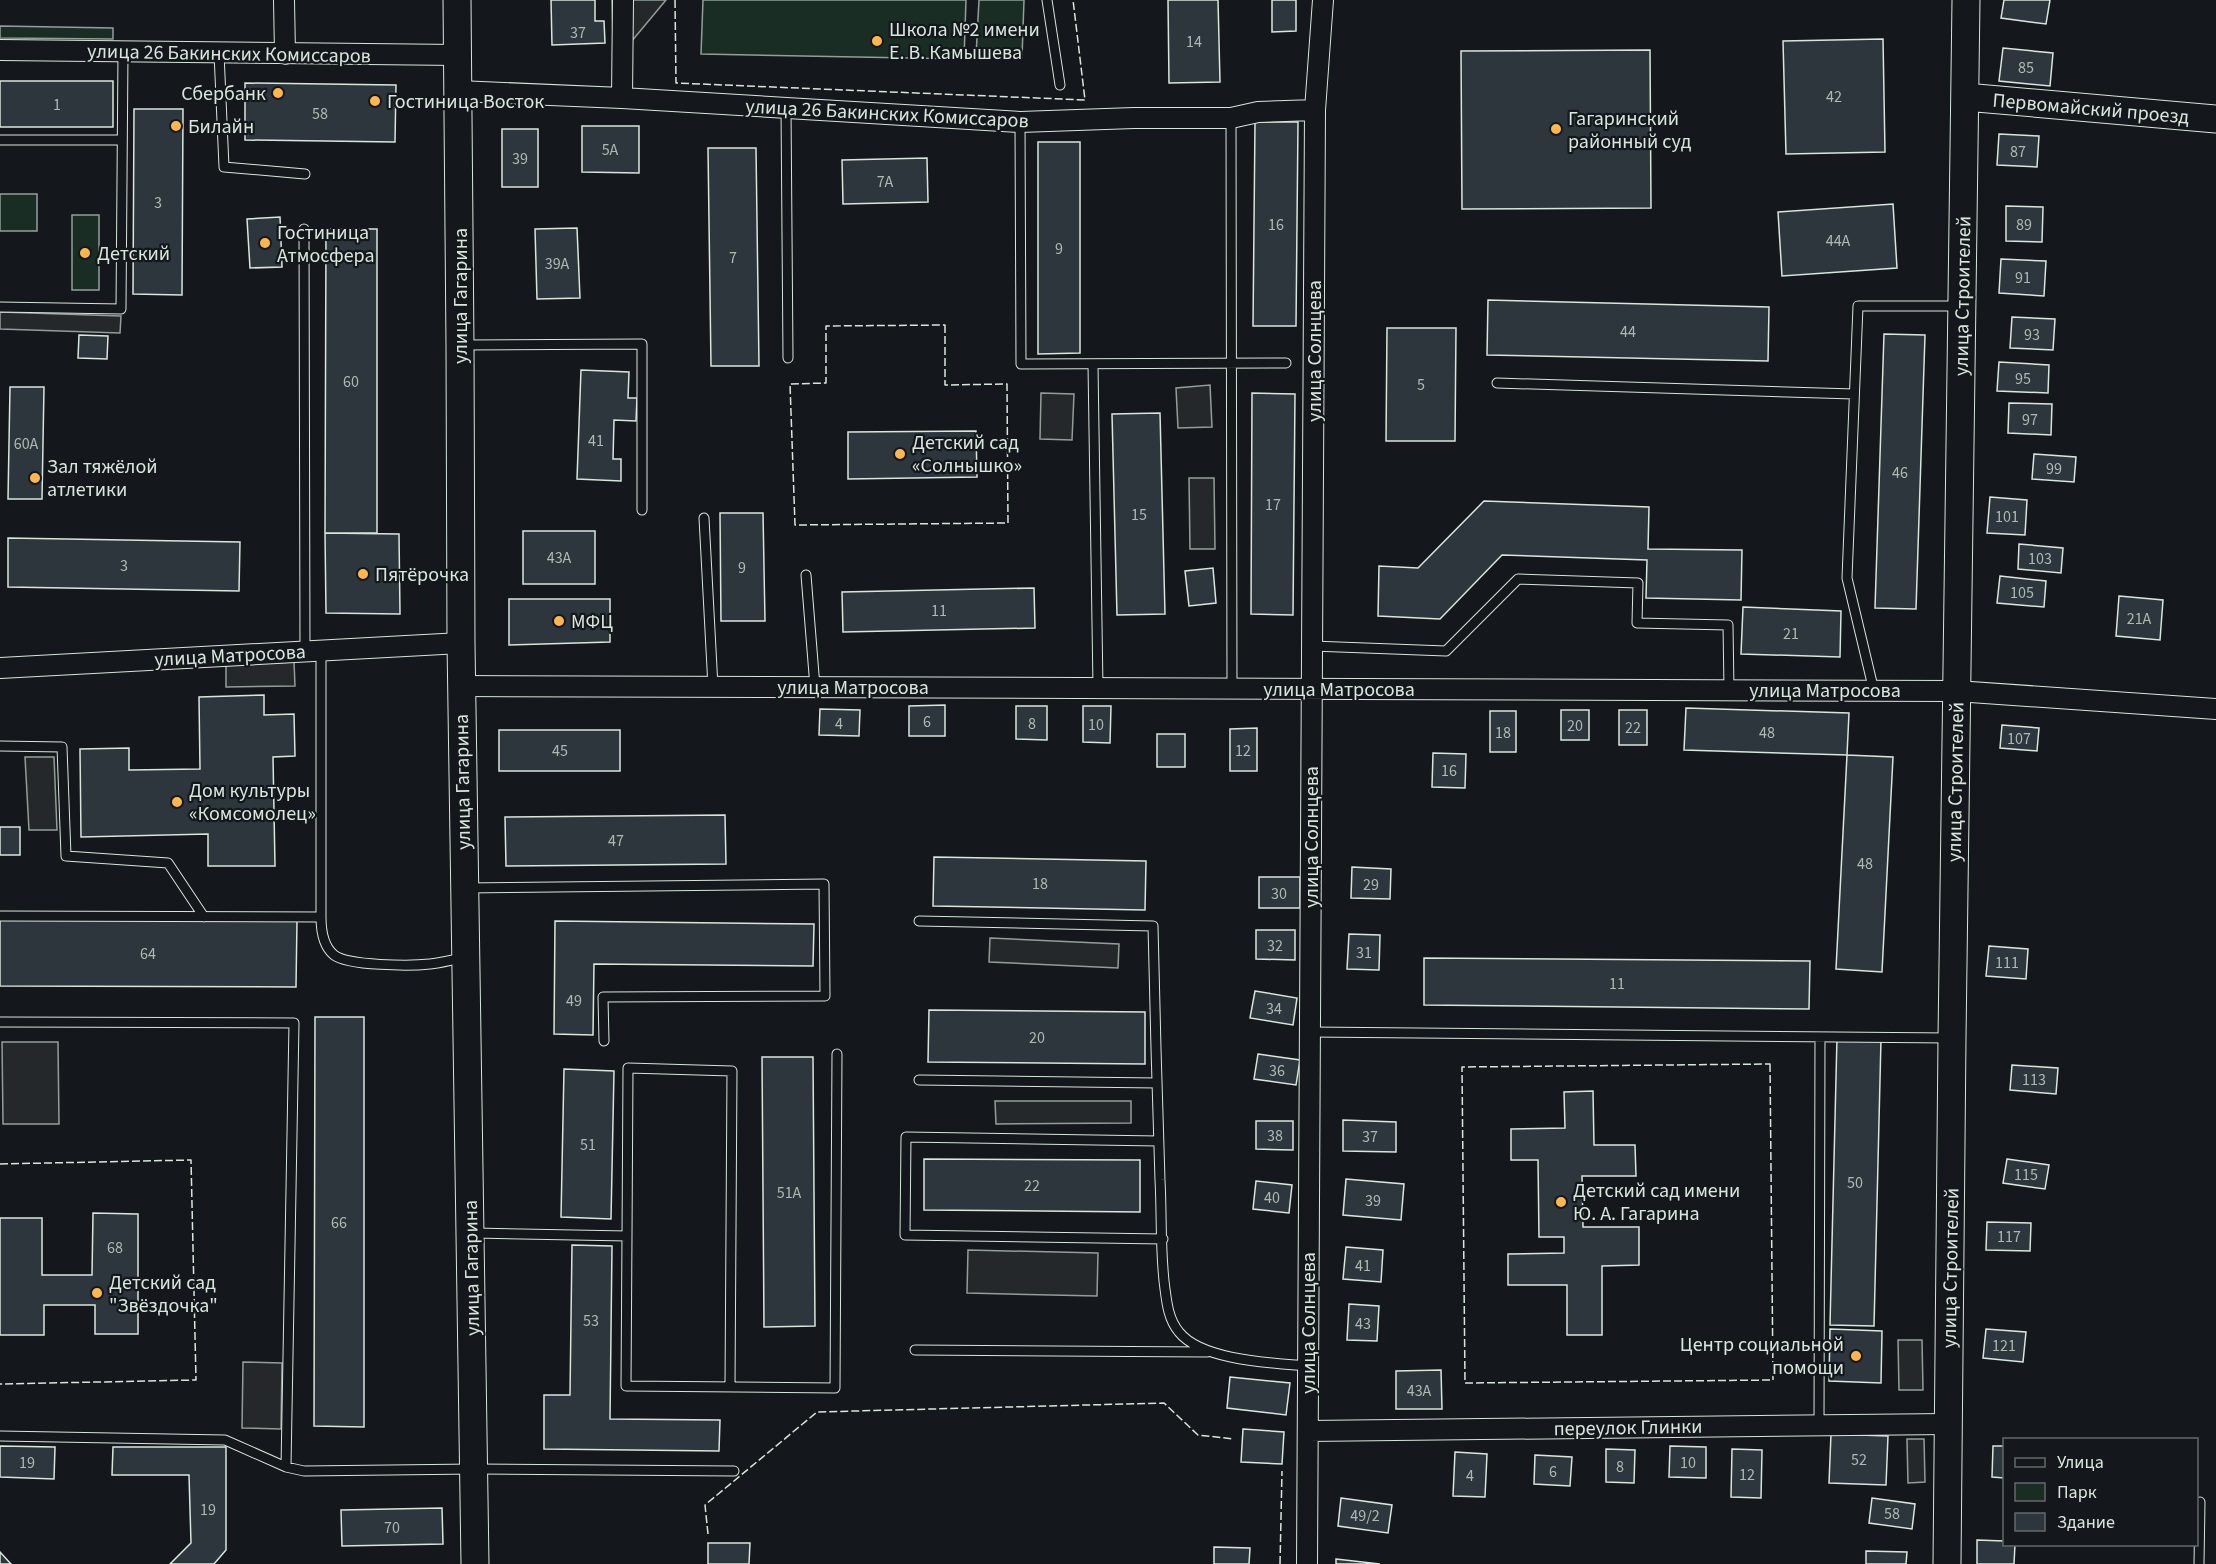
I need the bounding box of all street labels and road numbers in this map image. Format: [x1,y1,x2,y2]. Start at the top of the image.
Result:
street label: улица 26 Бакинских Комиссаров [87,38,371,70]
street label: Первомайский проезд [1991,86,2191,132]
street label: улица 26 Бакинских Комиссаров [745,93,1029,135]
street label: улица Строителей [1948,216,1978,376]
street label: улица Гагарина [447,228,475,364]
street label: улица Солнцева [1301,280,1329,422]
street label: улица Матросова [154,638,307,674]
street label: улица Матросова [777,674,929,702]
street label: улица Матросова [1263,676,1415,704]
street label: улица Матросова [1749,677,1901,705]
street label: улица Строителей [1941,702,1971,862]
street label: улица Гагарина [448,714,478,850]
street label: улица Солнцева [1298,766,1326,908]
street label: улица Строителей [1936,1188,1966,1348]
street label: улица Гагарина [457,1200,487,1336]
street label: улица Солнцева [1295,1252,1323,1394]
street label: переулок Глинки [1553,1413,1703,1443]

